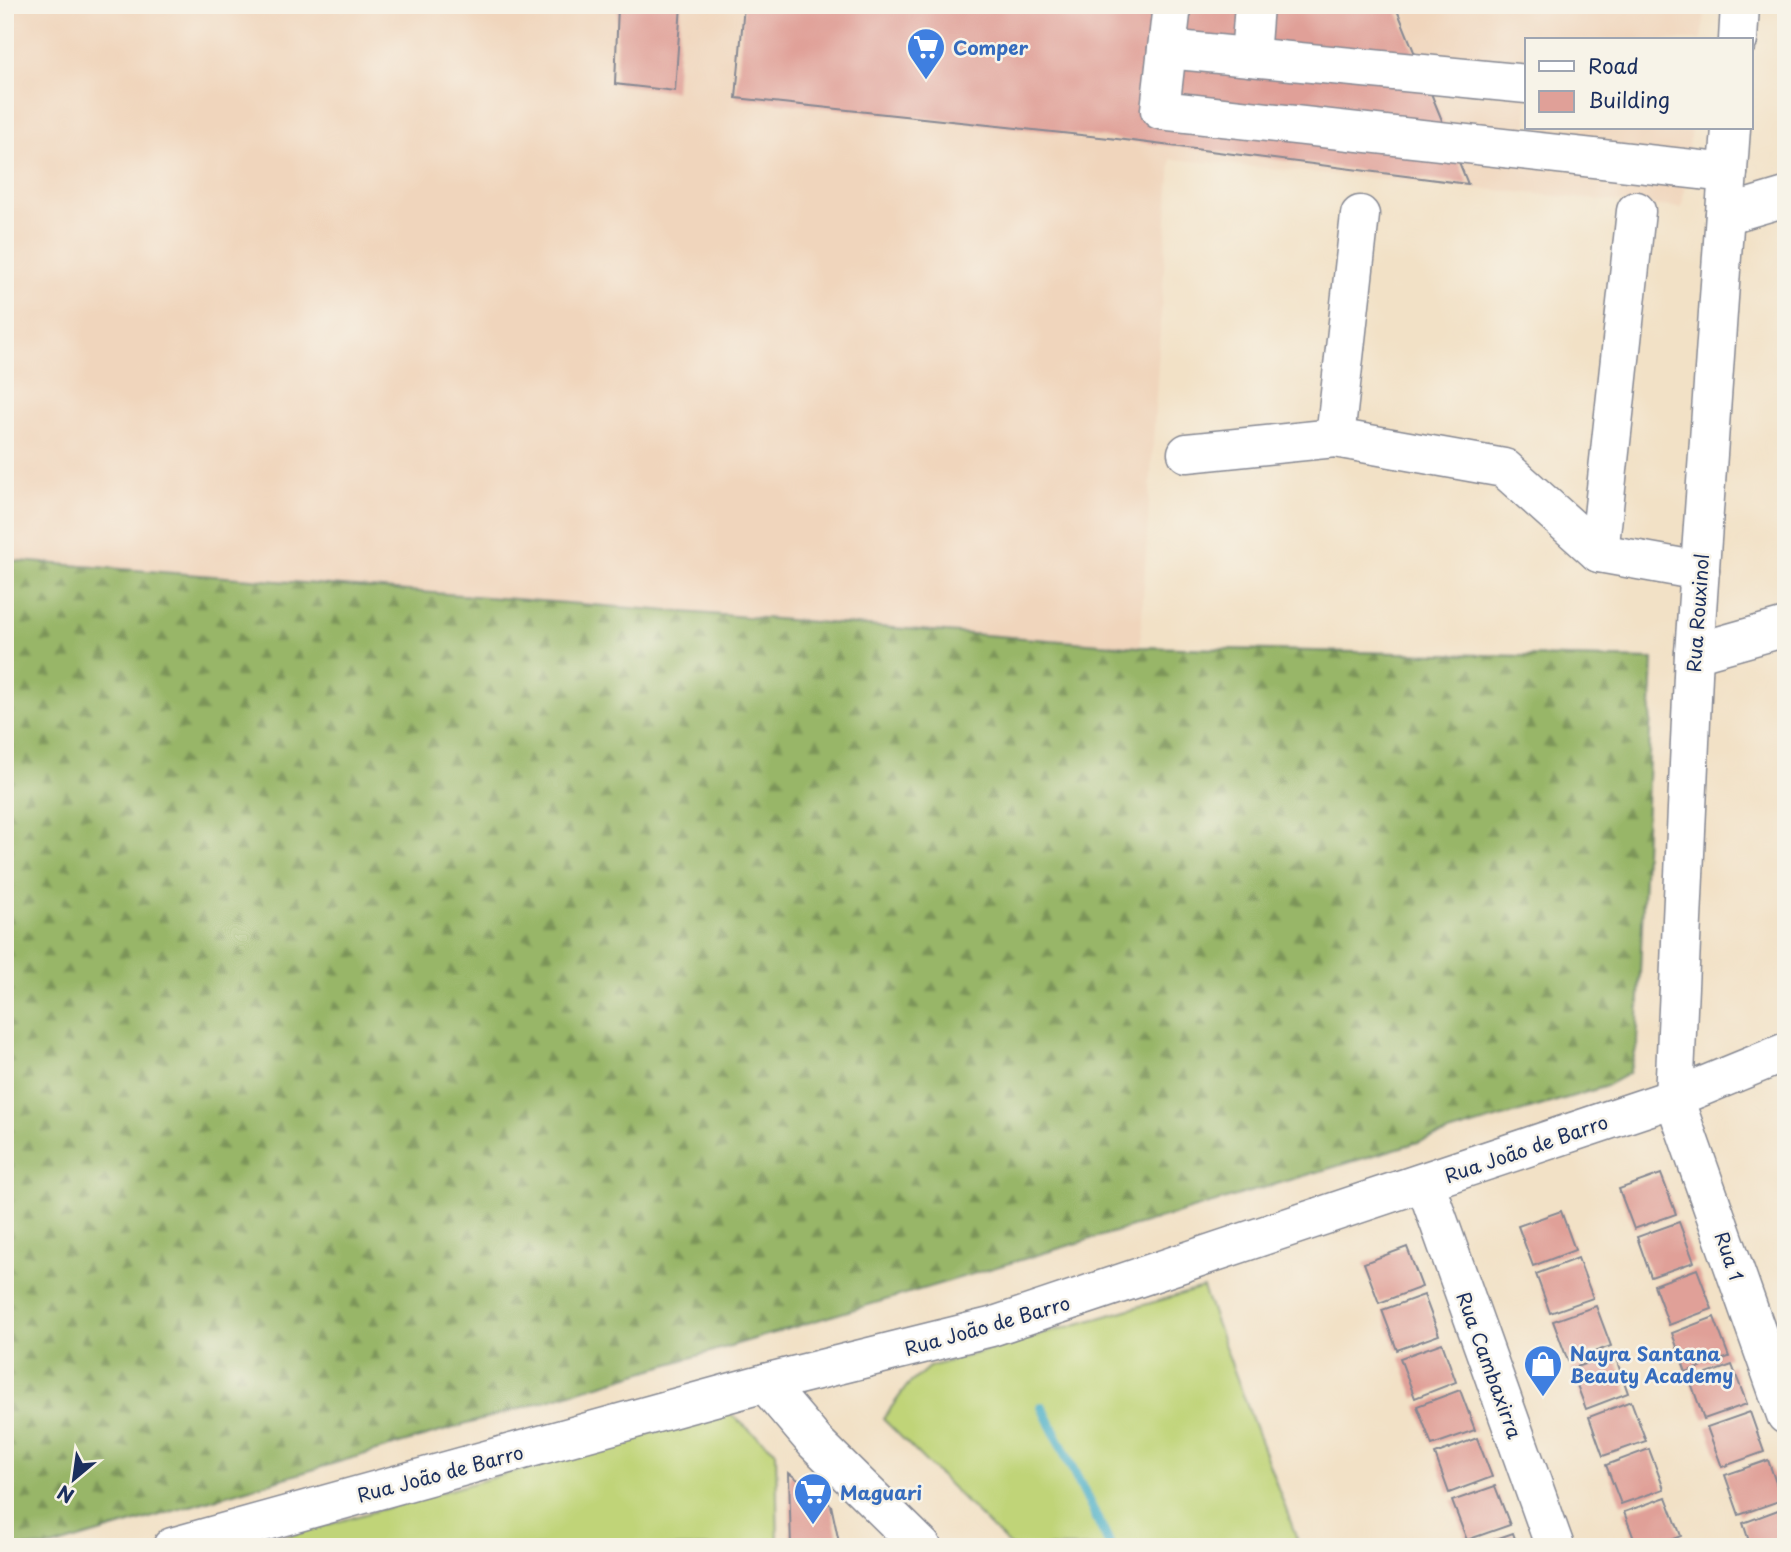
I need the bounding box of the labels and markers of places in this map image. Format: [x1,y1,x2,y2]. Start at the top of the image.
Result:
supermarket icon: Comper [905,26,947,81]
place label: Comper [953,33,1029,61]
place label: Nayra Santana Beauty Academy [1570,1339,1733,1389]
shop icon: Nayra Santana Beauty Academy [1522,1343,1564,1398]
supermarket icon: Maguari [792,1471,834,1526]
place label: Maguari [840,1478,922,1506]

